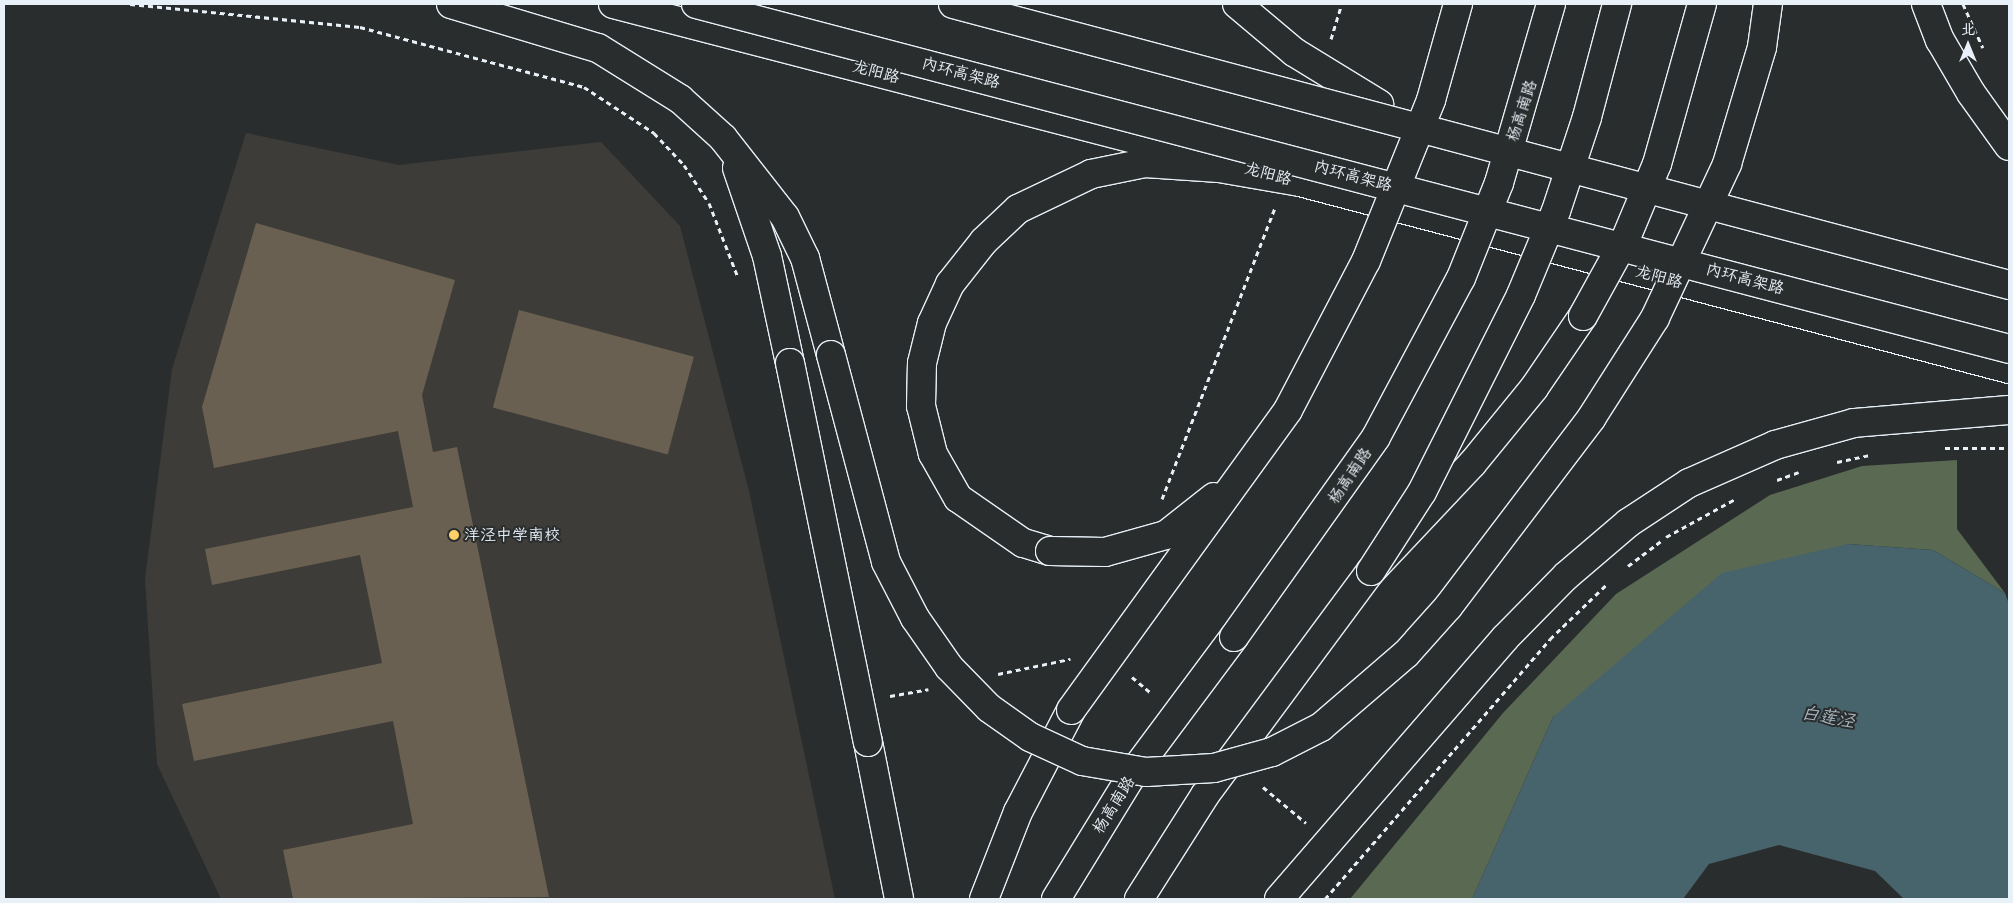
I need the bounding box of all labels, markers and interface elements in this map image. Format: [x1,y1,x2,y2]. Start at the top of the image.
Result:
north arrow [1943,20,1993,70]
text: 北 [1961,21,1975,38]
street label: 内环高架路 [920,53,1002,93]
street label: 龙阳路 [850,57,902,87]
street label: 杨高南路 [1503,78,1541,144]
street label: 内环高架路 [1312,156,1394,196]
street label: 龙阳路 [1242,159,1294,189]
street label: 内环高架路 [1704,259,1786,299]
street label: 龙阳路 [1633,262,1685,292]
street label: 杨高南路 [1324,444,1376,508]
place label: 洋泾中学南校 [464,525,560,545]
marker: 洋泾中学南校 [448,529,460,541]
water label: 白莲泾 [1800,702,1856,732]
street label: 杨高南路 [1089,773,1139,837]

